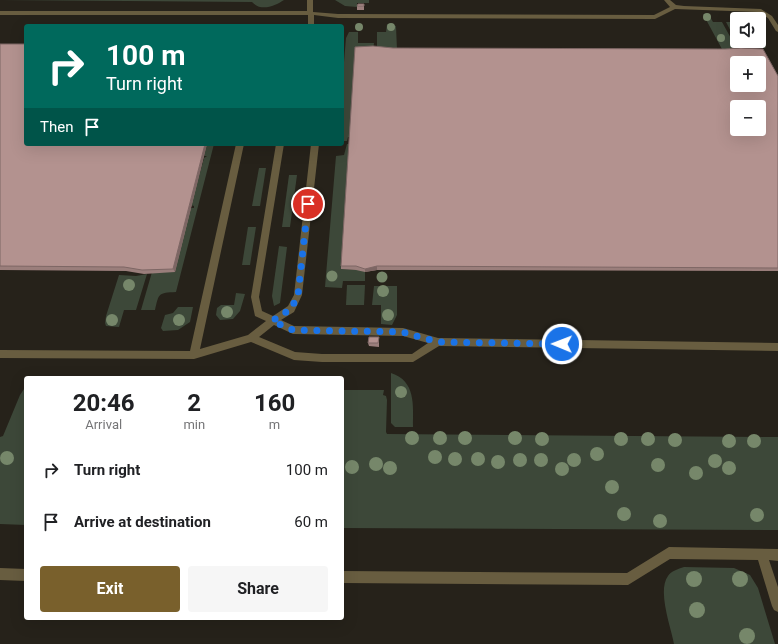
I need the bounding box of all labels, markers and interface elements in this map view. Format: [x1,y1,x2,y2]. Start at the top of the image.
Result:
map controls [730,12,766,136]
button: sound [730,12,766,48]
text: 100 m [106,39,185,72]
icon: right [40,40,92,92]
button: + [730,56,766,92]
text: Turn right [106,73,183,94]
button: − [730,100,766,136]
icon: arrive [81,116,103,138]
text: Then [40,118,73,136]
pin [291,187,325,221]
icon: arrive [297,193,319,215]
position arrow [541,323,583,365]
text: 20:46 [73,389,135,417]
text: 2 [187,389,201,417]
text: 160 [254,389,295,417]
text: Arrival [85,417,122,432]
text: min [183,417,205,432]
text: m [269,417,280,432]
icon: right [40,459,62,481]
text: Turn right [74,461,140,479]
text: 100 m [286,461,328,479]
icon: arrive [40,511,62,533]
text: Arrive at destination [74,513,211,531]
text: 60 m [294,513,328,531]
button: Exit [40,566,180,612]
button: Share [188,566,328,612]

